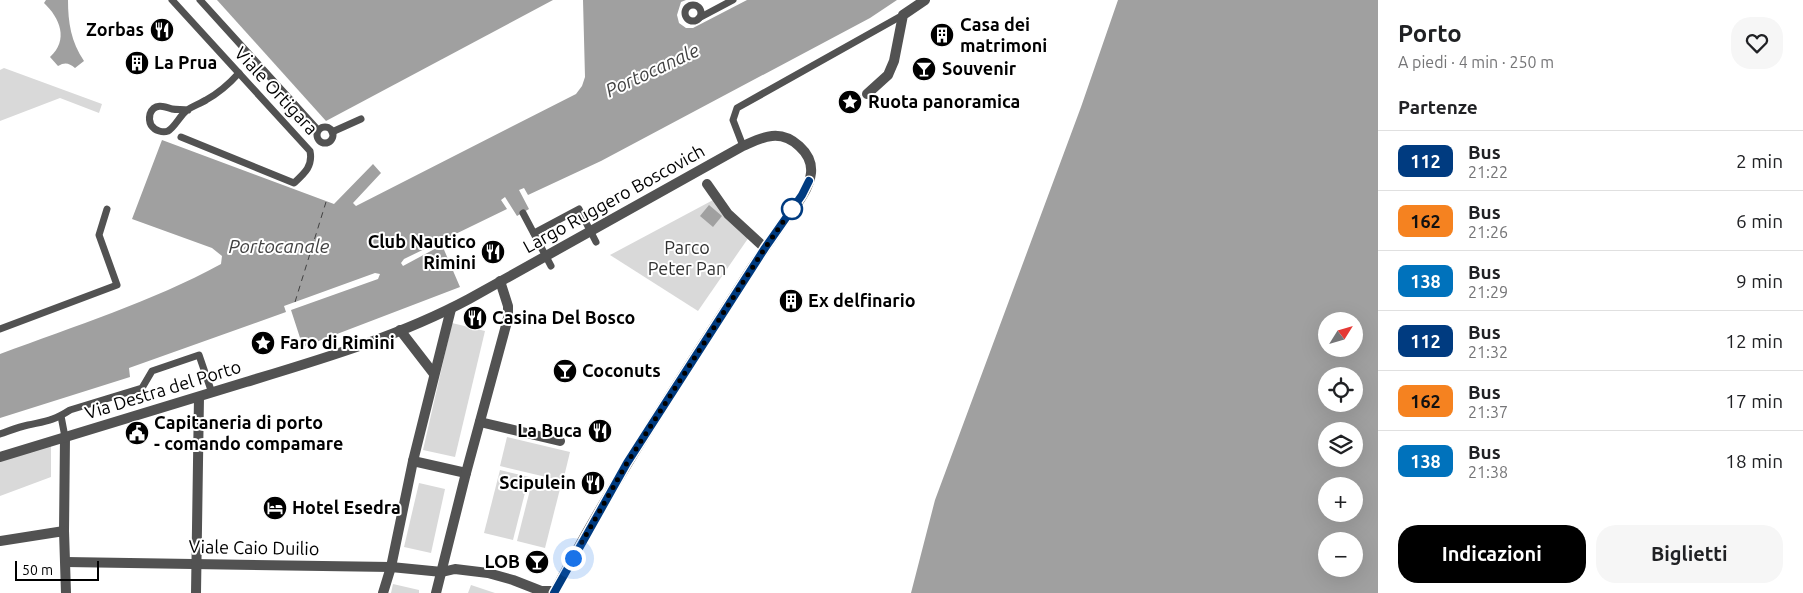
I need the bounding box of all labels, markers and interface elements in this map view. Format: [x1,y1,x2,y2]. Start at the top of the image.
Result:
place label: Casa dei matrimoni [960,14,1047,55]
restaurant icon: Zorbas [149,17,175,43]
button: heart [1731,17,1783,69]
place label: Zorbas [86,19,144,39]
text: Porto [1398,20,1462,47]
building icon: Casa dei matrimoni [929,22,955,48]
water label: Portocanale [602,39,703,101]
street label: Viale Ortigara [231,42,322,138]
building icon: La Prua [124,50,150,76]
place label: La Prua [154,52,217,72]
text: A piedi · 4 min · 250 m [1398,53,1554,71]
bar icon: Souvenir [911,56,937,82]
place label: Souvenir [942,58,1017,78]
place icon: Ruota panoramica [837,89,863,115]
place label: Ruota panoramica [868,91,1020,111]
text: Partenze [1398,96,1478,118]
street label: Largo Ruggero Boscovich [519,140,708,256]
text: Bus [1468,141,1501,163]
text: 2 min [1736,150,1783,172]
text: 112 [1410,151,1441,171]
text: 21:22 [1468,163,1508,181]
unlabelled marker [781,198,803,220]
text: Bus [1468,201,1501,223]
text: 6 min [1736,210,1783,232]
text: 162 [1410,211,1441,231]
text: 21:26 [1468,223,1508,241]
place label: Club Nautico Rimini [368,231,476,272]
water label: Portocanale [229,235,330,257]
park label: Parco Peter Pan [648,237,726,278]
restaurant icon: Club Nautico Rimini [480,239,506,265]
text: Bus [1468,261,1501,283]
text: 9 min [1736,270,1783,292]
text: 138 [1410,271,1441,291]
text: 21:29 [1468,283,1508,301]
building icon: Ex delfinario [778,288,804,314]
place label: Ex delfinario [808,290,916,310]
restaurant icon: Casina Del Bosco [462,305,488,331]
place label: Casina Del Bosco [492,307,635,327]
north arrow [1318,312,1362,358]
map controls [1318,312,1363,577]
text: Bus [1468,321,1501,343]
place icon: Faro di Rimini [250,330,276,356]
text: 12 min [1725,330,1783,352]
text: 112 [1410,331,1441,351]
place label: Faro di Rimini [280,332,395,352]
text: 21:32 [1468,343,1508,361]
street label: Via Destra del Porto [82,356,243,422]
bar icon: Coconuts [552,358,578,384]
place label: Coconuts [582,360,661,380]
button: locate [1318,367,1363,412]
text: Bus [1468,381,1501,403]
text: 17 min [1725,390,1783,412]
text: 162 [1410,391,1441,411]
text: 21:37 [1468,403,1508,421]
place label: Capitaneria di porto - comando compamare [154,412,344,453]
restaurant icon: La Buca [587,418,613,444]
public building icon: Capitaneria di porto - comando compamare [124,420,150,446]
place label: La Buca [517,420,582,440]
button: layers [1318,422,1363,467]
text: Bus [1468,441,1501,463]
text: 18 min [1725,450,1783,472]
text: 138 [1410,451,1441,471]
text: 21:38 [1468,463,1508,481]
restaurant icon: Scipulein [580,470,606,496]
place label: Scipulein [499,472,576,492]
button: + [1318,477,1363,522]
hotel icon: Hotel Esedra [262,495,288,521]
place label: Hotel Esedra [292,497,401,517]
button: Indicazioni [1398,525,1586,583]
button: Biglietti [1596,525,1783,583]
button: − [1318,532,1363,577]
street label: Viale Caio Duilio [188,536,320,558]
your location [561,546,586,571]
bar icon: LOB [524,549,550,575]
place label: LOB [484,551,520,571]
scale bar [15,558,99,581]
text: 50 m [22,562,53,578]

